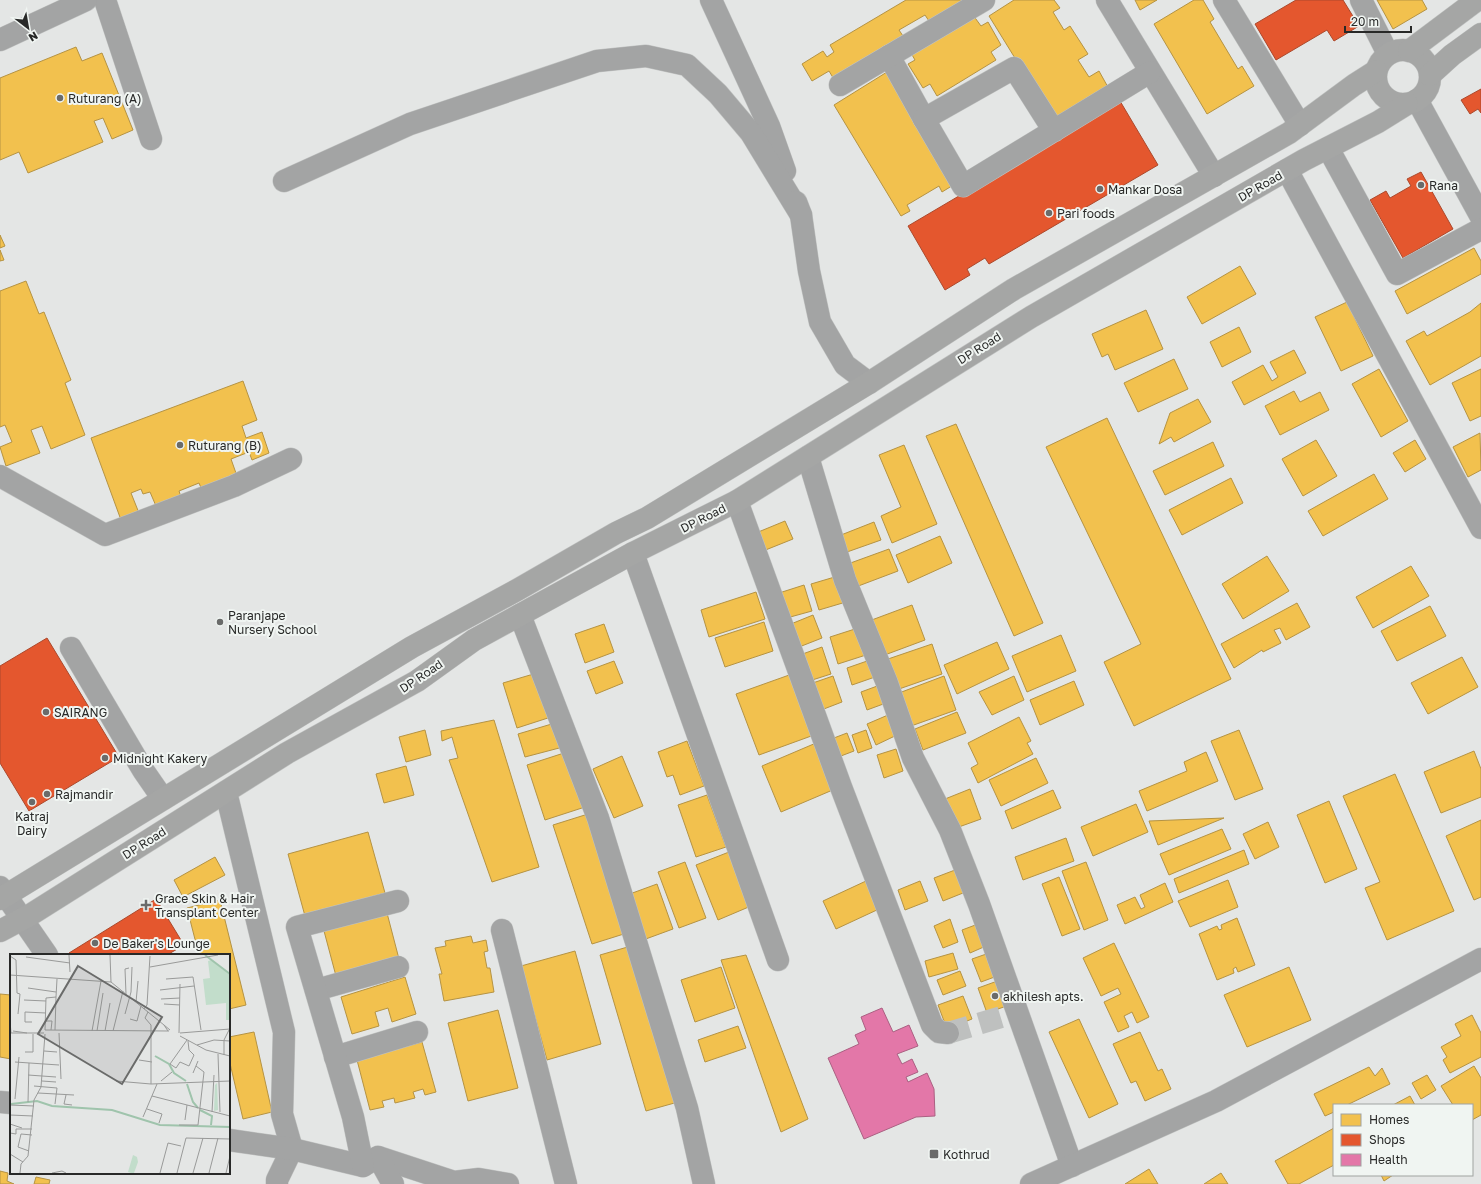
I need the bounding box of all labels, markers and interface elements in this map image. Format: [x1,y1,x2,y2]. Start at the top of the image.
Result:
north arrow [8,8,48,48]
scale bar [1345,8,1411,34]
text: 20 m [1351,14,1379,29]
text: N [26,29,40,45]
place label: Ruturang (A) [68,91,142,106]
marker: Ruturang (A) [55,93,65,103]
street label: DP Road [1235,167,1285,205]
place label: Rana [1429,178,1458,193]
marker: Rana [1416,180,1426,190]
place label: Mankar Dosa [1108,182,1182,197]
marker: Mankar Dosa [1095,184,1105,194]
place label: Pari foods [1057,206,1115,221]
marker: Pari foods [1044,208,1054,218]
street label: DP Road [954,329,1004,367]
place label: Ruturang (B) [188,438,262,453]
marker: Ruturang (B) [175,440,185,450]
street label: DP Road [678,500,728,536]
place label: Paranjape Nursery School [228,608,317,637]
marker: Paranjape Nursery School [215,617,225,627]
street label: DP Road [397,656,445,696]
place label: SAIRANG [54,705,107,720]
marker: SAIRANG [41,707,51,717]
place label: Midnight Kakery [113,751,207,766]
marker: Midnight Kakery [100,753,110,763]
place label: Rajmandir [55,787,113,802]
marker: Rajmandir [42,789,52,799]
marker: Katraj Dairy [27,797,37,807]
place label: Katraj Dairy [15,809,49,838]
street label: DP Road [119,824,169,862]
place label: Grace Skin & Hair Transplant Center [155,891,259,920]
marker: Grace Skin & Hair Transplant Center [140,899,152,911]
place label: De Baker's Lounge [103,936,210,951]
marker: De Baker's Lounge [90,938,100,948]
inset map [10,954,230,1174]
place label: akhilesh apts. [1003,989,1084,1004]
marker: akhilesh apts. [990,991,1000,1001]
legend [1333,1104,1473,1176]
text: Homes [1369,1112,1409,1127]
text: Shops [1369,1132,1405,1147]
place label: Kothrud [943,1147,990,1162]
marker: Kothrud [928,1148,940,1160]
text: Health [1369,1152,1408,1167]

